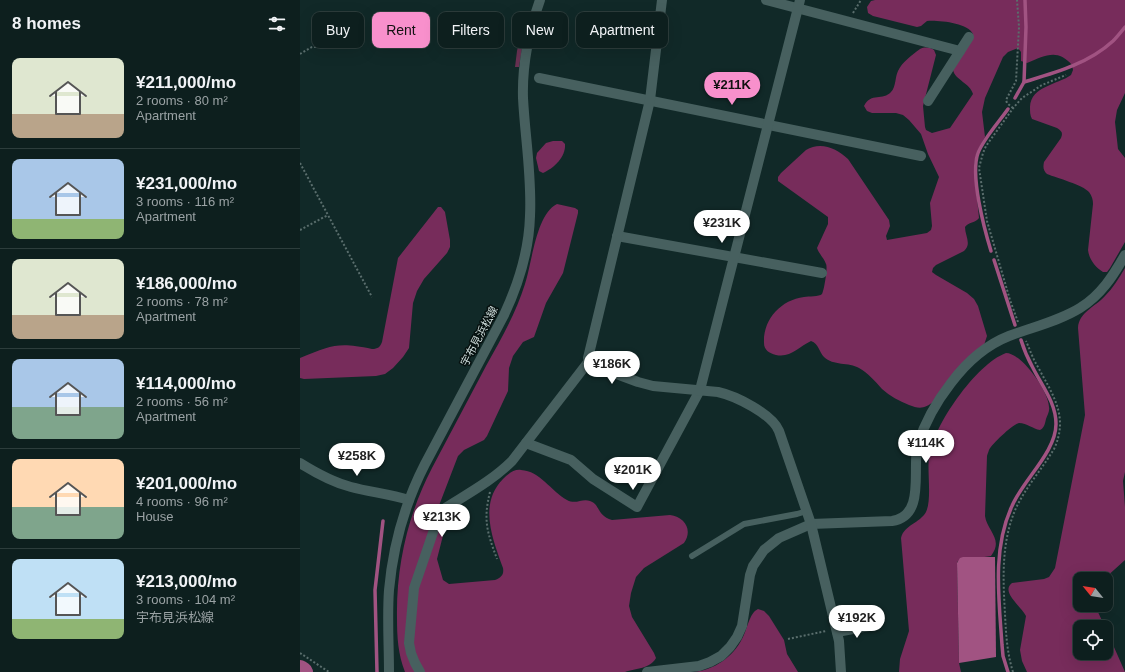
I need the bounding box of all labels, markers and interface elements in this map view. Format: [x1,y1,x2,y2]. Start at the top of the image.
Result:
chip: Buy [312,12,364,48]
chip: Rent [372,12,430,48]
chip: Filters [438,12,504,48]
chip: New [512,12,568,48]
chip: Apartment [576,12,668,48]
icon: filters [266,13,288,35]
text: 8 homes [12,14,81,33]
pin: ¥211K [704,72,760,106]
text: ¥211,000/mo [136,73,236,92]
icon: home [44,74,92,122]
text: ¥211K [713,77,751,92]
text: 2 rooms · 80 m² [136,93,228,108]
text: Apartment [136,108,196,123]
text: ¥231,000/mo [136,174,237,193]
icon: home [44,175,92,223]
text: 3 rooms · 116 m² [136,194,234,209]
text: Apartment [136,209,196,224]
pin: ¥231K [694,210,750,244]
text: ¥231K [703,215,741,230]
text: ¥186,000/mo [136,274,237,293]
icon: home [44,275,92,323]
text: 2 rooms · 78 m² [136,294,228,309]
street label: 宇布見浜松線 [458,304,500,368]
text: Apartment [136,309,196,324]
pin: ¥186K [584,351,640,385]
text: ¥186K [593,356,631,371]
text: ¥114,000/mo [136,374,236,393]
icon: home [44,375,92,423]
text: 2 rooms · 56 m² [136,394,228,409]
text: Apartment [136,409,196,424]
pin: ¥114K [898,430,954,464]
text: ¥114K [907,435,945,450]
pin: ¥258K [329,443,385,477]
text: ¥258K [338,448,376,463]
pin: ¥201K [605,457,661,491]
text: ¥201K [614,462,652,477]
text: ¥201,000/mo [136,474,237,493]
icon: home [44,475,92,523]
text: 4 rooms · 96 m² [136,494,228,509]
pin: ¥213K [414,504,470,538]
text: House [136,509,174,524]
text: ¥213K [423,509,461,524]
text: ¥213,000/mo [136,572,237,591]
north arrow [1073,572,1113,612]
map controls [1073,572,1113,660]
icon: home [44,575,92,623]
text: 3 rooms · 104 m² [136,592,235,607]
pin: ¥192K [829,605,885,639]
text: 宇布見浜松線 [136,610,214,625]
text: ¥192K [838,610,876,625]
button: locate [1073,620,1113,660]

